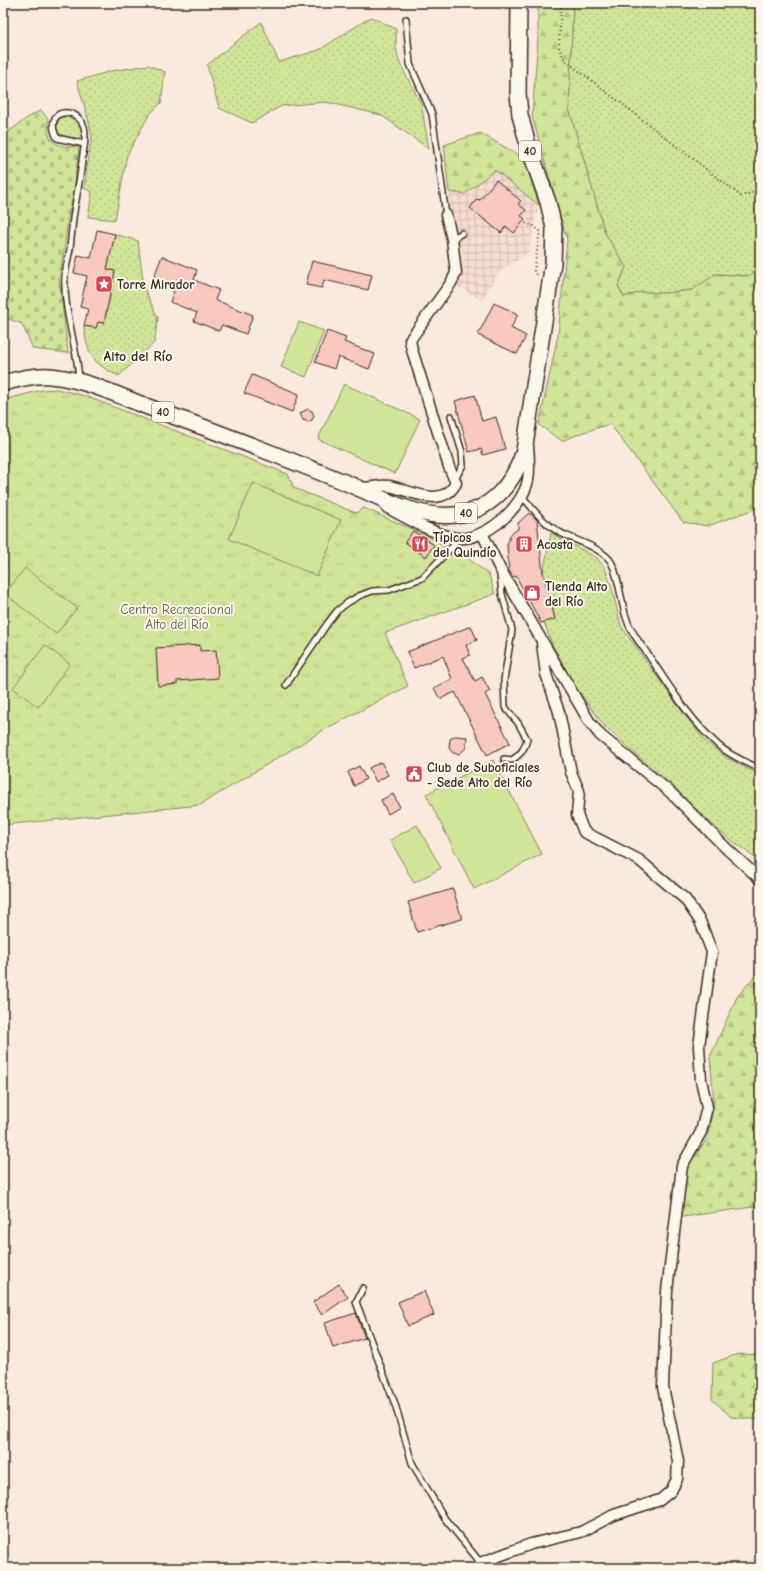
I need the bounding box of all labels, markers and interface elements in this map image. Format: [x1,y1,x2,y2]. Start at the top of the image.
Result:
road number: 40 [519,141,541,161]
place icon: Torre Mirador [94,274,114,294]
place label: Torre Mirador [117,277,195,292]
district label: Alto del Río [104,348,172,365]
road number: 40 [152,402,174,422]
road number: 40 [455,503,477,523]
place label: Típicos del Quindío [433,530,497,560]
restaurant icon: Típicos del Quindío [410,534,430,554]
building icon: Acosta [514,534,534,554]
place label: Acosta [537,537,573,552]
place label: Tienda Alto del Río [545,579,608,609]
shop icon: Tienda Alto del Río [522,583,542,603]
park label: Centro Recreacional Alto del Río [121,602,233,632]
place label: Club de Suboficiales - Sede Alto del Río [427,760,540,790]
public building icon: Club de Suboficiales - Sede Alto del Río [404,764,424,784]

